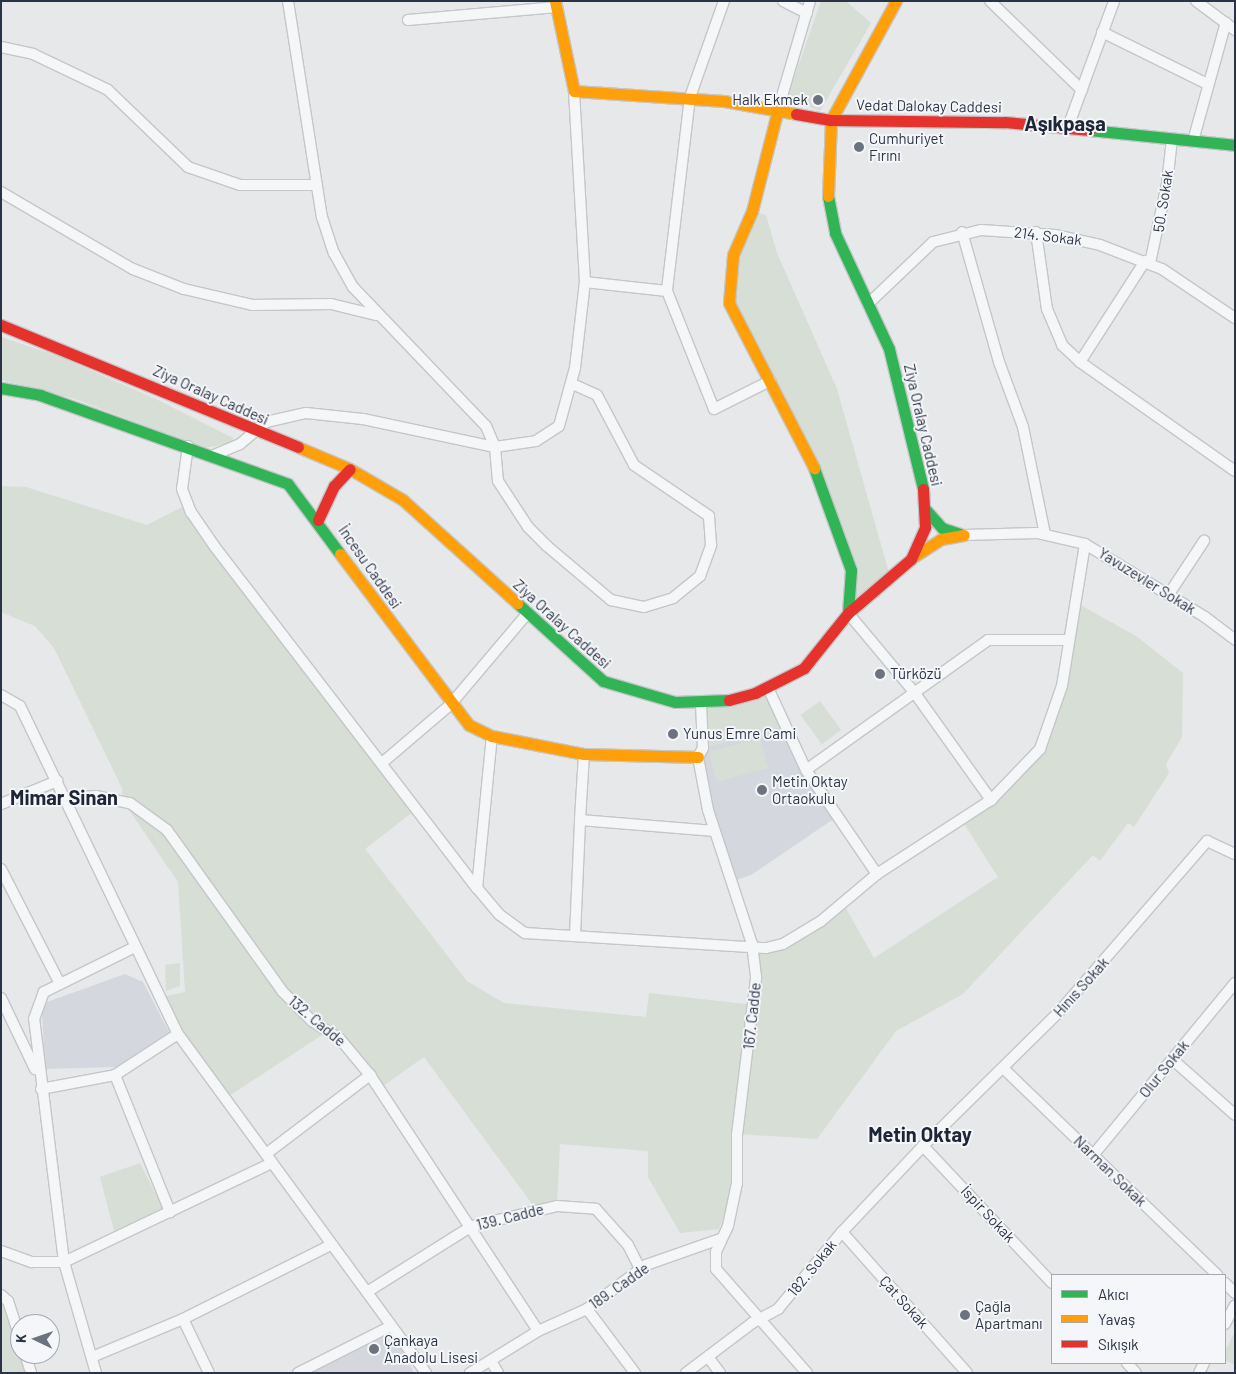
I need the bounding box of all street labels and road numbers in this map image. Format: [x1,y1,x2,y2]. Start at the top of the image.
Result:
street label: Vedat Dalokay Caddesi [856,96,1002,116]
street label: 50. Sokak [1149,169,1177,233]
street label: 214. Sokak [1013,223,1083,249]
street label: Ziya Oralay Caddesi [150,361,272,429]
street label: Ziya Oralay Caddesi [900,362,946,488]
street label: İncesu Caddesi [335,522,405,612]
street label: Yavuzevler Sokak [1095,544,1199,618]
street label: Ziya Oralay Caddesi [510,576,614,672]
street label: Hınıs Sokak [1050,953,1112,1021]
street label: 167. Cadde [740,981,764,1051]
street label: 132. Cadde [285,992,349,1050]
street label: Olur Sokak [1135,1037,1193,1101]
street label: Narman Sokak [1070,1132,1150,1210]
street label: İspir Sokak [957,1182,1019,1246]
street label: 139. Cadde [474,1200,546,1234]
street label: 182. Sokak [784,1236,840,1300]
street label: 189. Cadde [586,1259,652,1313]
street label: Çat Sokak [876,1272,932,1332]

